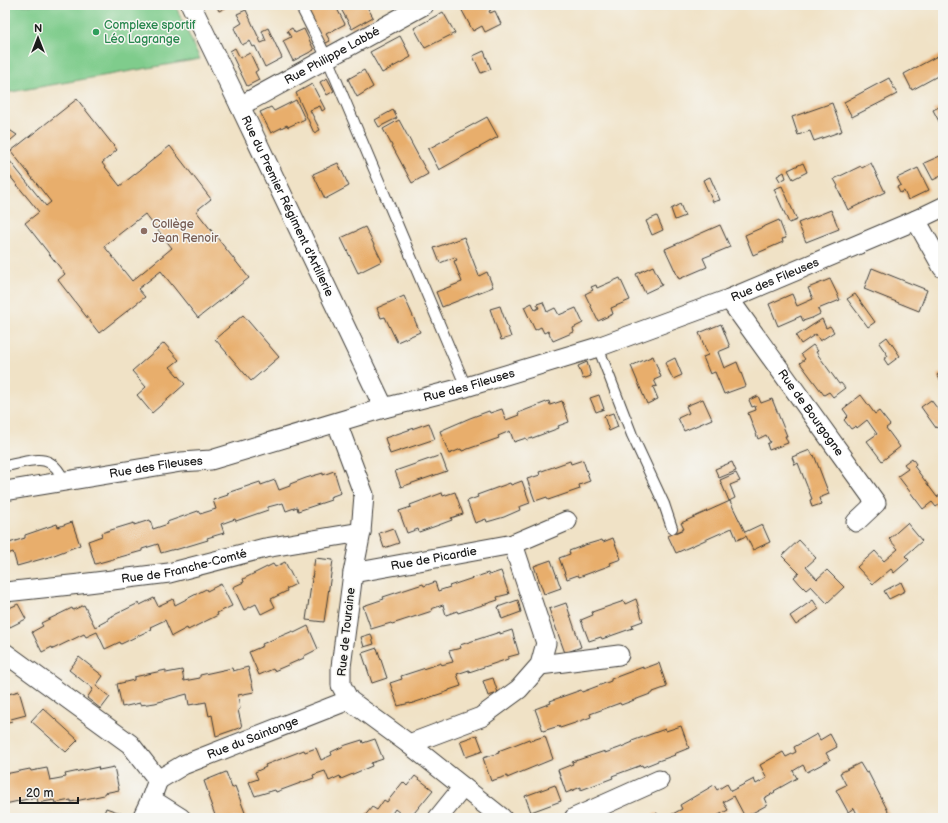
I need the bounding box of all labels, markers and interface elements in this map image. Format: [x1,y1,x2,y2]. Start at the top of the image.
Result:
north arrow [18,18,58,58]
place label: Complexe sportif Léo Lagrange [104,18,196,47]
text: N [34,22,42,35]
street label: Rue Philippe Labbé [282,24,383,88]
marker: Complexe sportif Léo Lagrange [91,27,101,37]
street label: Rue du Premier Régiment d'Artillerie [238,113,337,299]
place label: Collège Jean Renoir [152,217,219,246]
marker: Collège Jean Renoir [139,226,149,236]
street label: Rue des Fileuses [729,255,821,305]
street label: Rue des Fileuses [422,366,517,406]
street label: Rue de Bourgogne [774,367,847,459]
street label: Rue des Fileuses [108,454,203,482]
street label: Rue de Picardie [389,544,478,574]
street label: Rue de Franche-Comté [120,546,248,587]
street label: Rue de Touraine [334,587,359,677]
street label: Rue du Saintonge [205,714,301,763]
scale bar [20,779,78,805]
text: 20 m [26,786,53,801]

